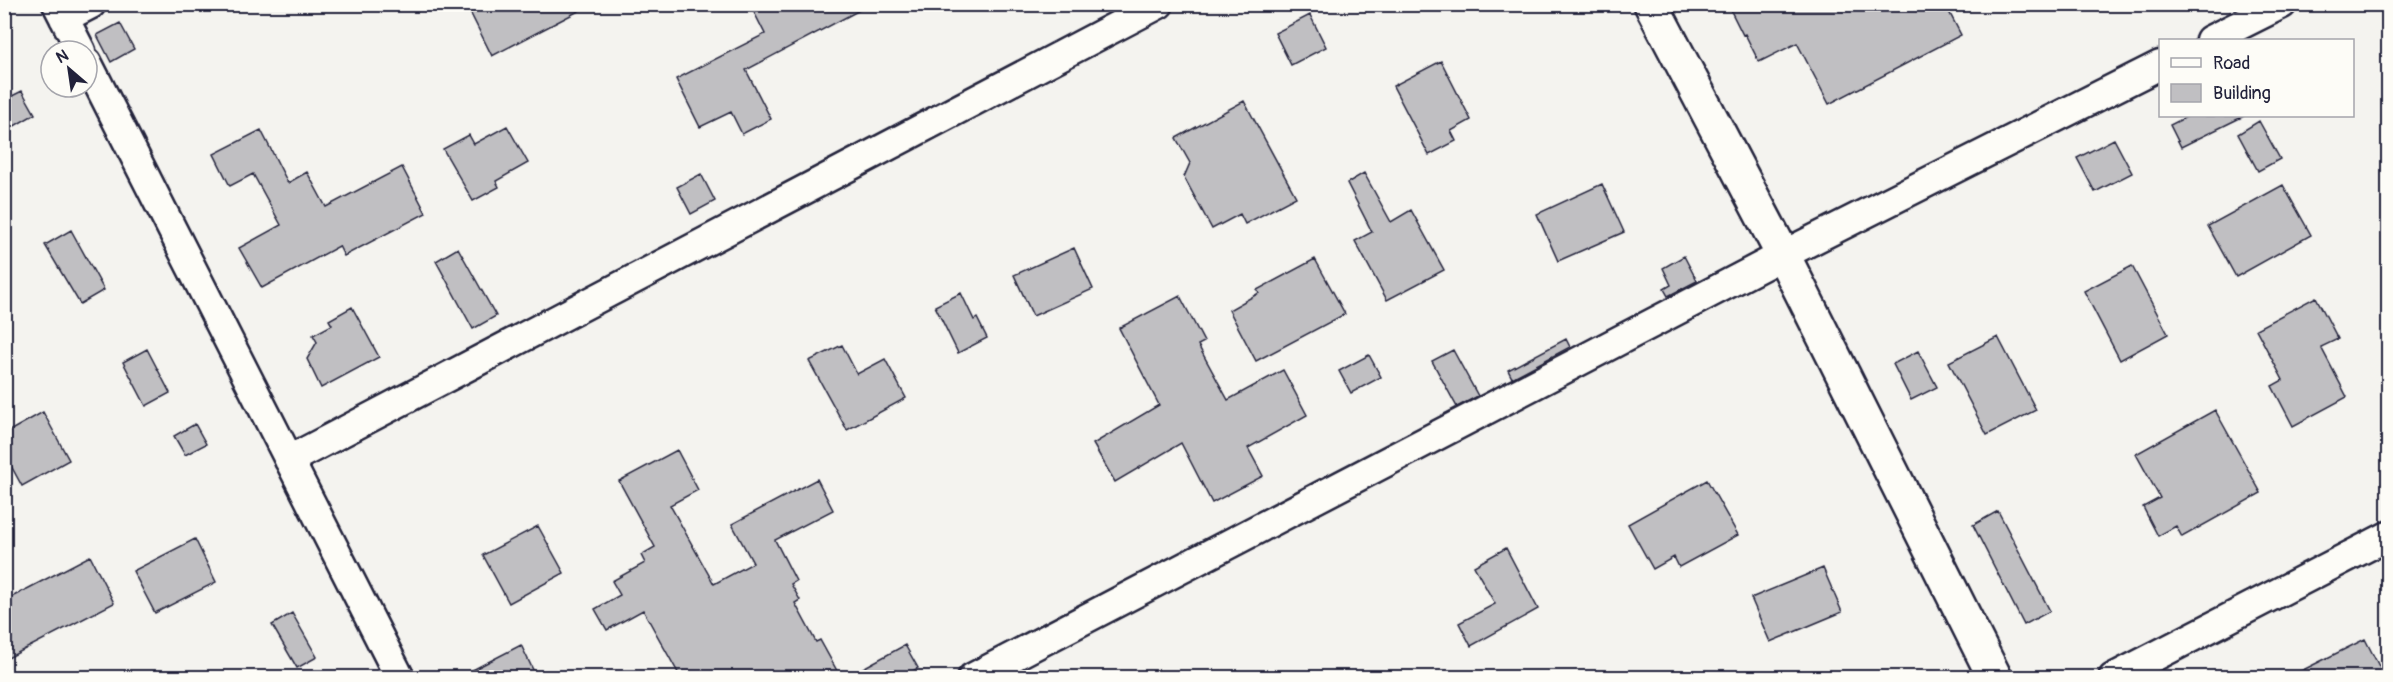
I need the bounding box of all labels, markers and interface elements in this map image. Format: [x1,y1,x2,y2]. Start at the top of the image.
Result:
north arrow [39,39,99,99]
legend [2159,39,2354,117]
text: N [53,45,72,68]
text: Road [2213,52,2250,75]
text: Building [2213,82,2271,105]

